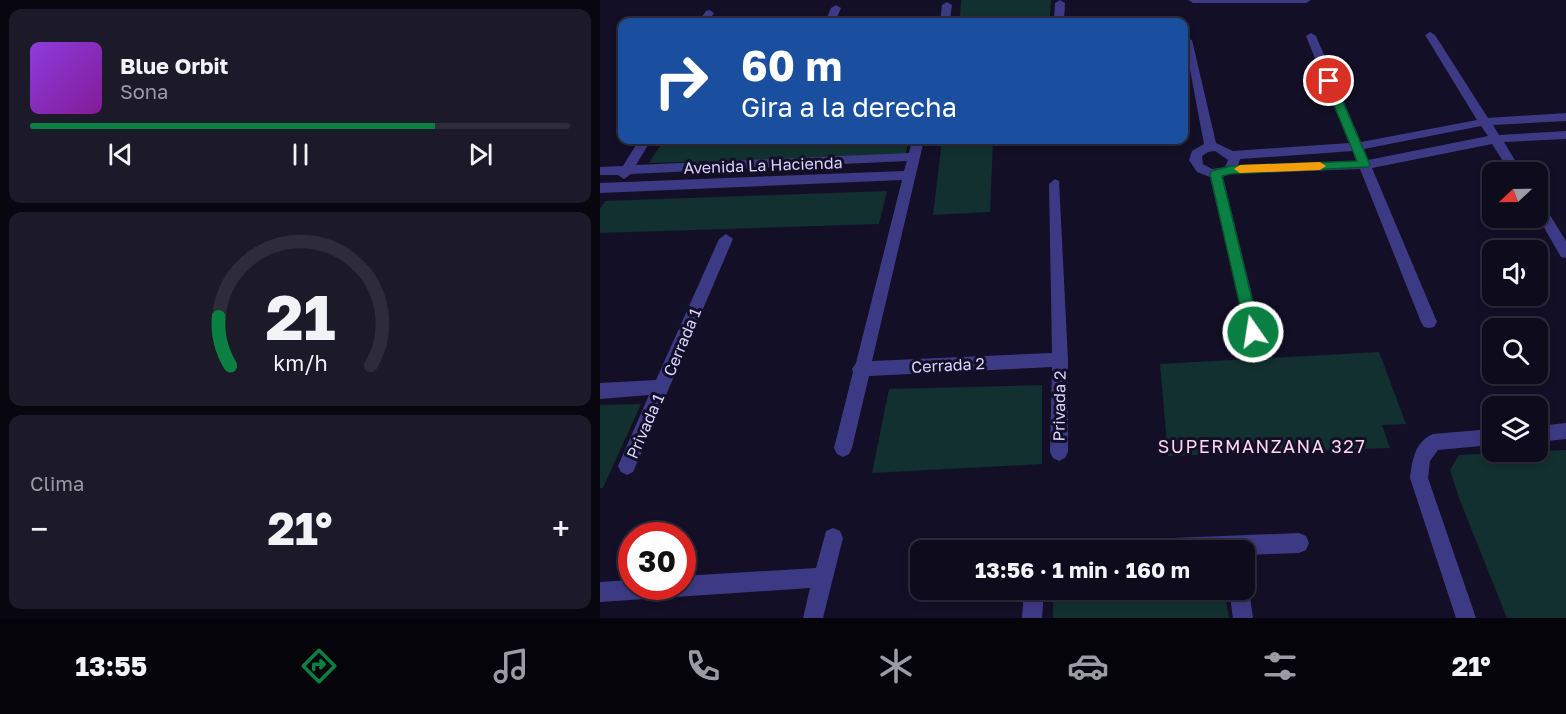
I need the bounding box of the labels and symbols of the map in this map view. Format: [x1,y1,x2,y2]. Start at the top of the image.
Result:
pin [1303,55,1354,106]
street label: Avenida La Hacienda [683,152,843,178]
north arrow [1482,162,1548,228]
position arrow [1221,300,1285,364]
street label: Cerrada 1 [659,305,705,379]
street label: Cerrada 2 [911,353,985,377]
street label: Privada 2 [1048,370,1070,442]
street label: Privada 1 [622,390,668,462]
district label: SUPERMANZANA 327 [1158,435,1366,457]
speed limit sign: 30 [618,522,696,600]

